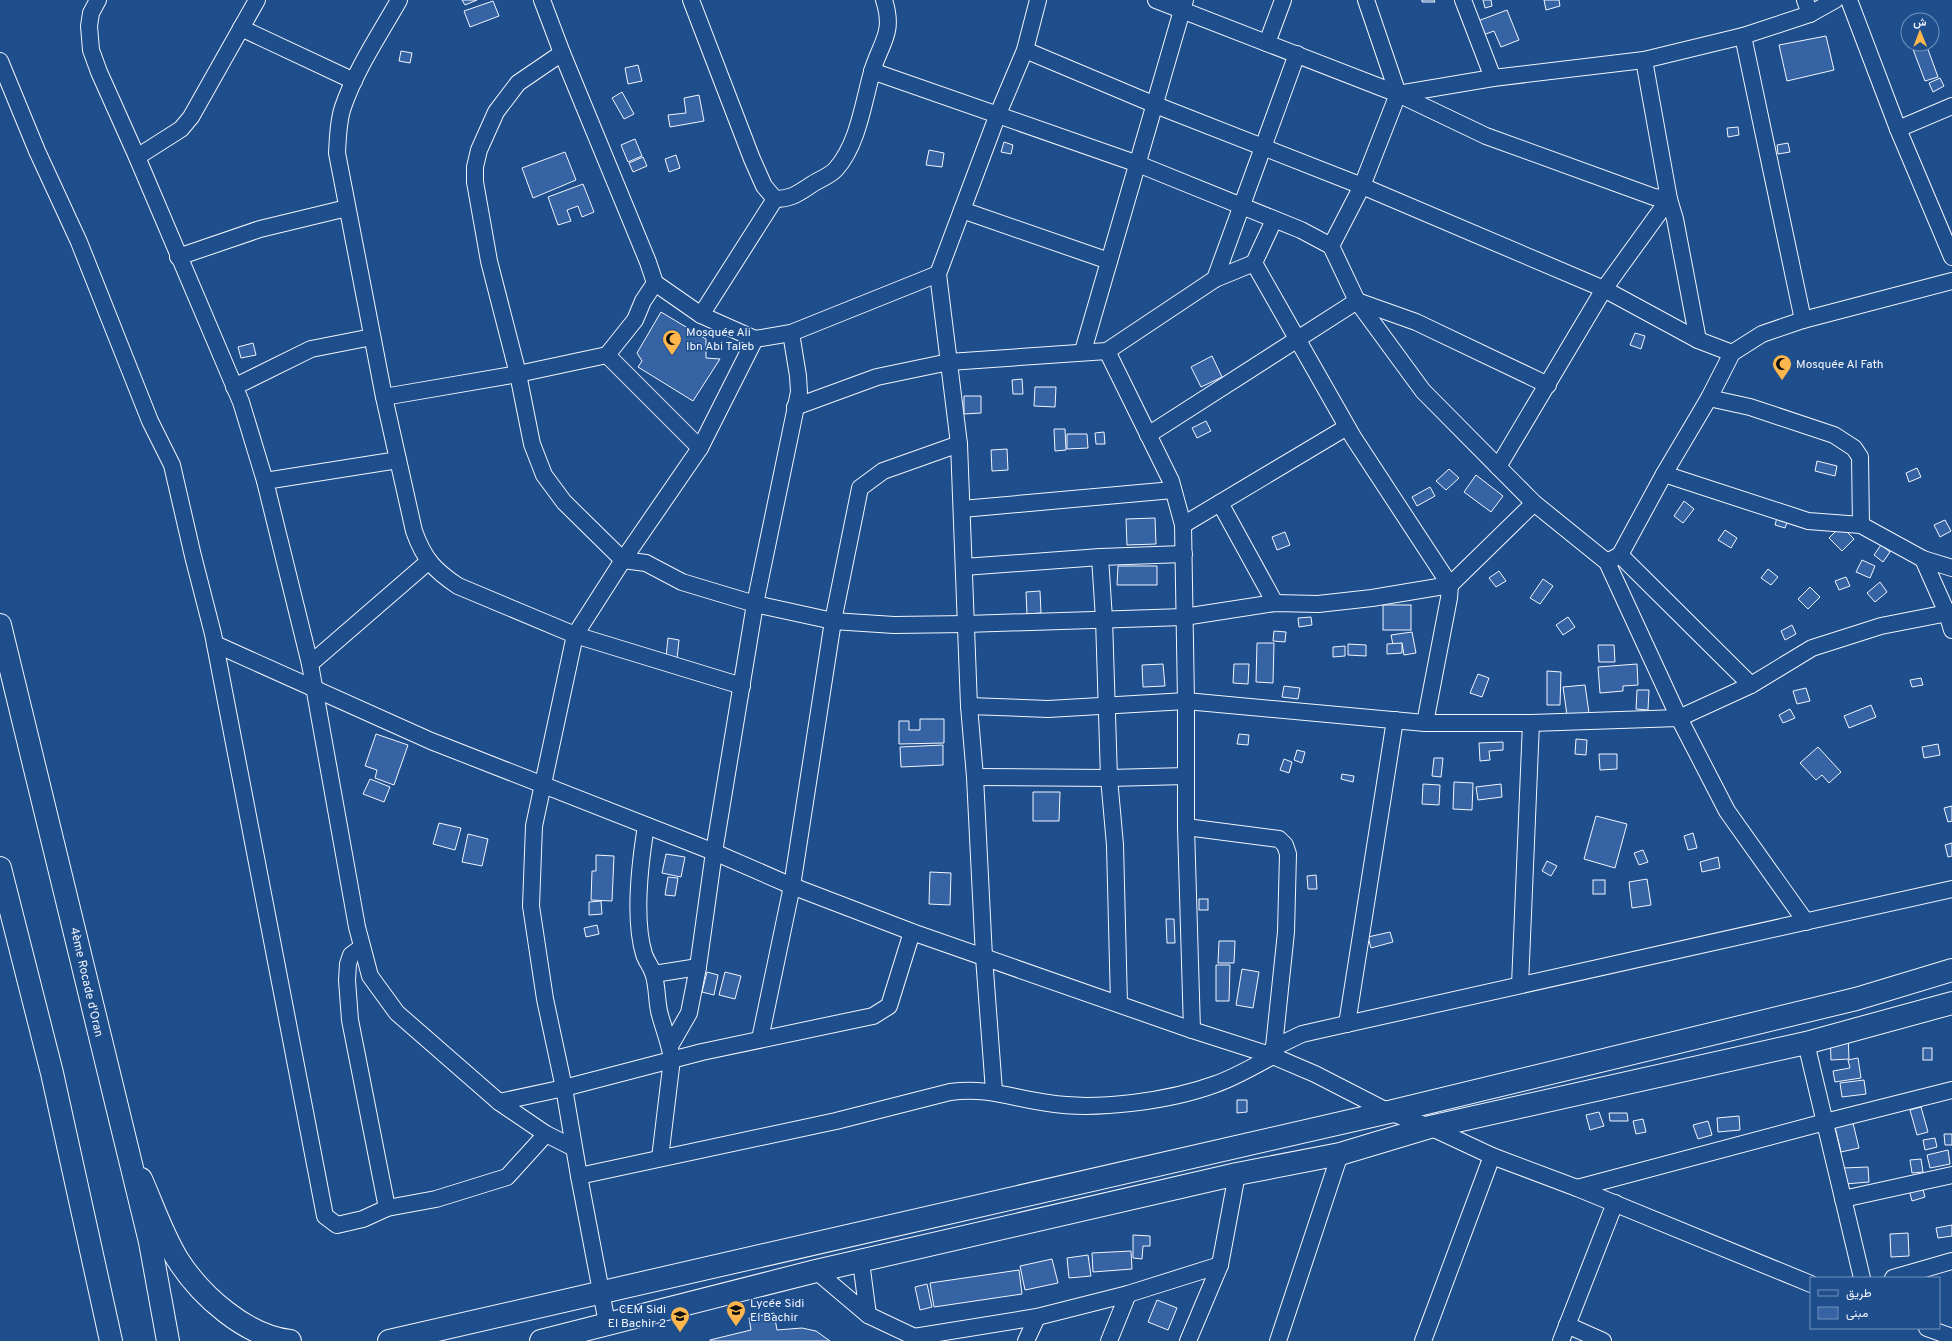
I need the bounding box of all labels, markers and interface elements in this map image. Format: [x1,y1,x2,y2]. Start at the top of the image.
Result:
north arrow [1900,12,1940,52]
text: ش [1913,16,1927,30]
place label: Mosquée Ali Ibn Abi Taleb [686,325,755,355]
mosque icon: Mosquée Ali Ibn Abi Taleb [661,328,683,356]
mosque icon: Mosquée Al Fath [1771,353,1793,381]
place label: Mosquée Al Fath [1796,357,1884,373]
street label: 4ème Rocade d'Oran [66,926,106,1039]
legend [1810,1277,1940,1329]
text: طريق [1846,1286,1872,1302]
place label: Lycée Sidi El Bachir [750,1296,804,1326]
school or university icon: Lycée Sidi El Bachir [725,1299,747,1327]
place label: CEM Sidi El Bachir 2 [608,1302,666,1332]
school or university icon: CEM Sidi El Bachir 2 [669,1305,691,1333]
text: مبنى [1846,1306,1868,1322]

